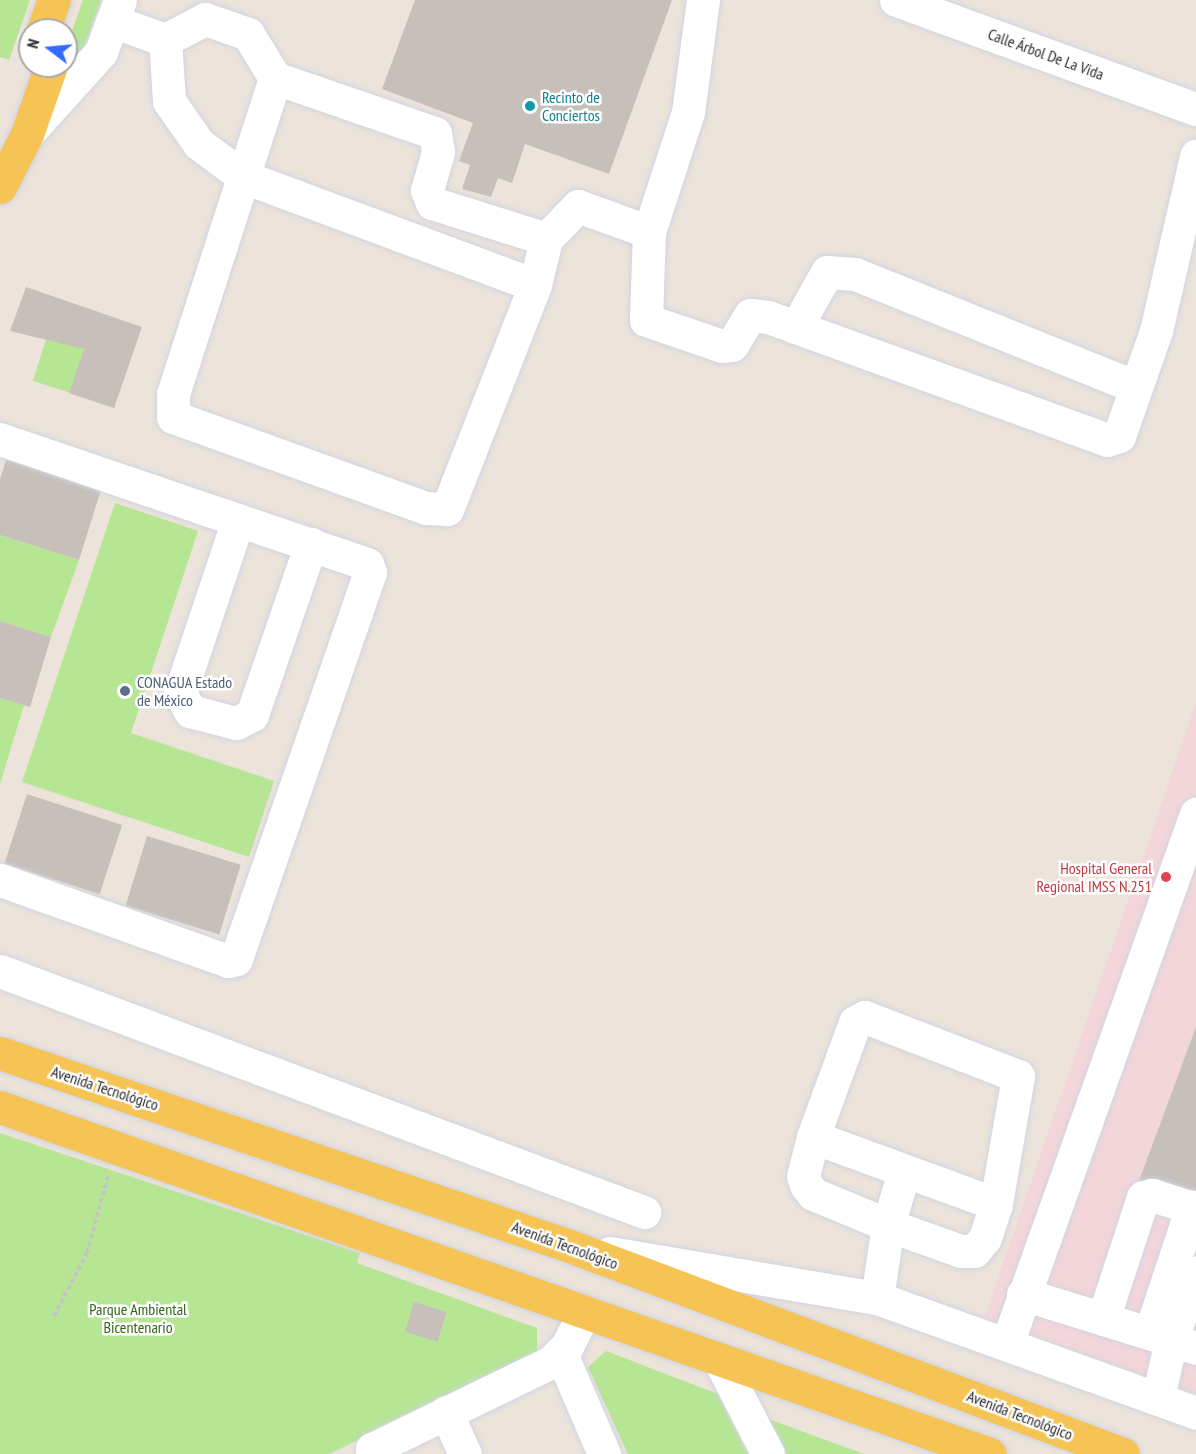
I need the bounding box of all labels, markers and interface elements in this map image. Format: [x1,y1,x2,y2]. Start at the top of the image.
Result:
north arrow [18,18,78,78]
street label: Calle Árbol De La Vida [985,24,1107,84]
text: N [22,37,43,51]
place label: Recinto de Conciertos [542,87,600,125]
marker: Recinto de Conciertos [523,99,537,113]
place label: CONAGUA Estado de México [137,672,233,710]
marker: CONAGUA Estado de México [118,684,132,698]
place label: Hospital General Regional IMSS N.251 [1037,858,1152,896]
marker: Hospital General Regional IMSS N.251 [1157,868,1175,886]
street label: Avenida Tecnológico [49,1062,161,1114]
street label: Avenida Tecnológico [509,1217,621,1273]
park label: Parque Ambiental Bicentenario [89,1299,187,1337]
street label: Avenida Tecnológico [964,1386,1076,1444]

